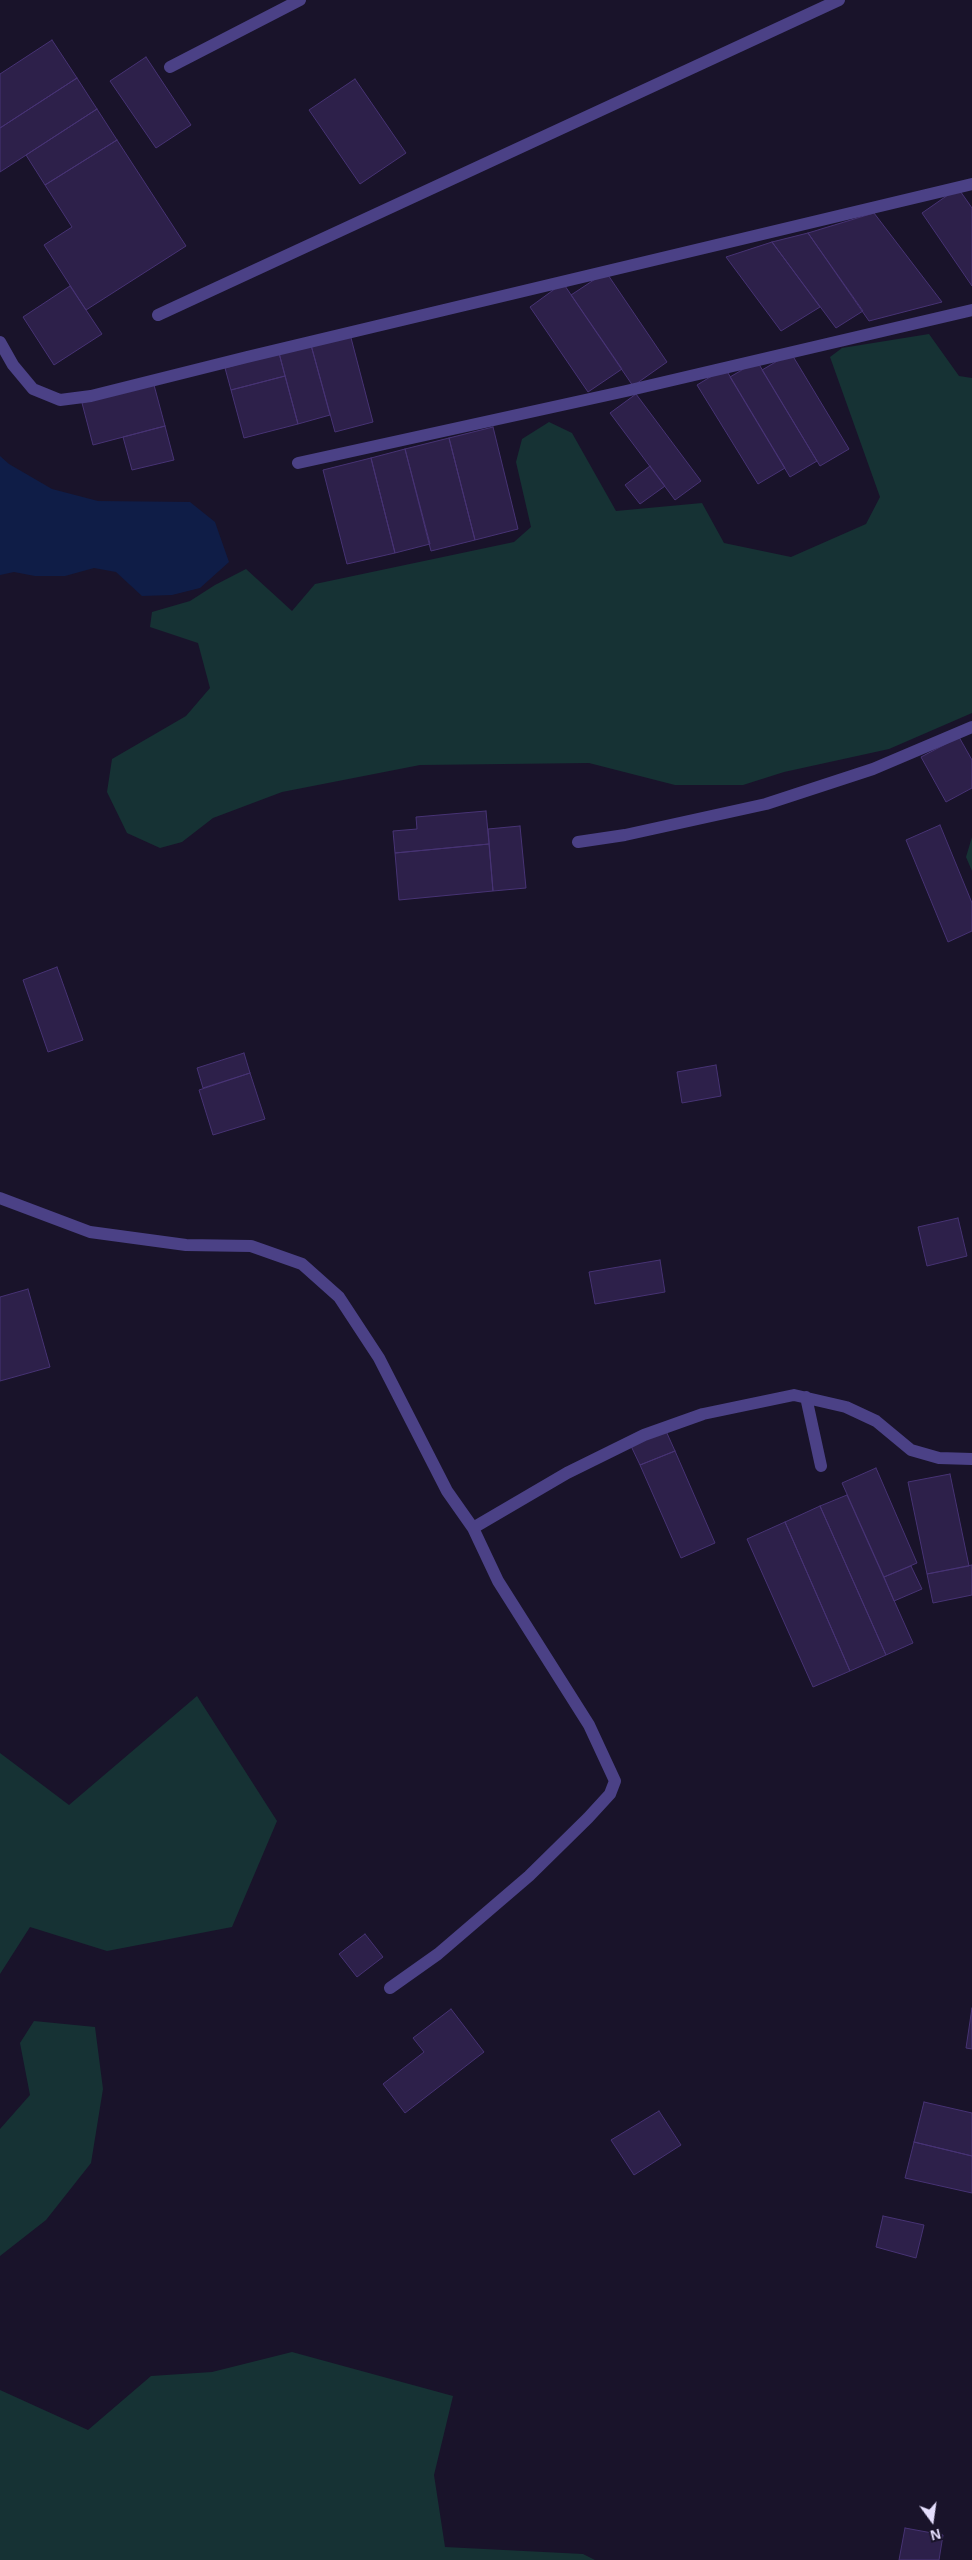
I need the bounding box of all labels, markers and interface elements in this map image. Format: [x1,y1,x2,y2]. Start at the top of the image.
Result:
north arrow [907,2495,957,2545]
text: N [929,2526,942,2544]

